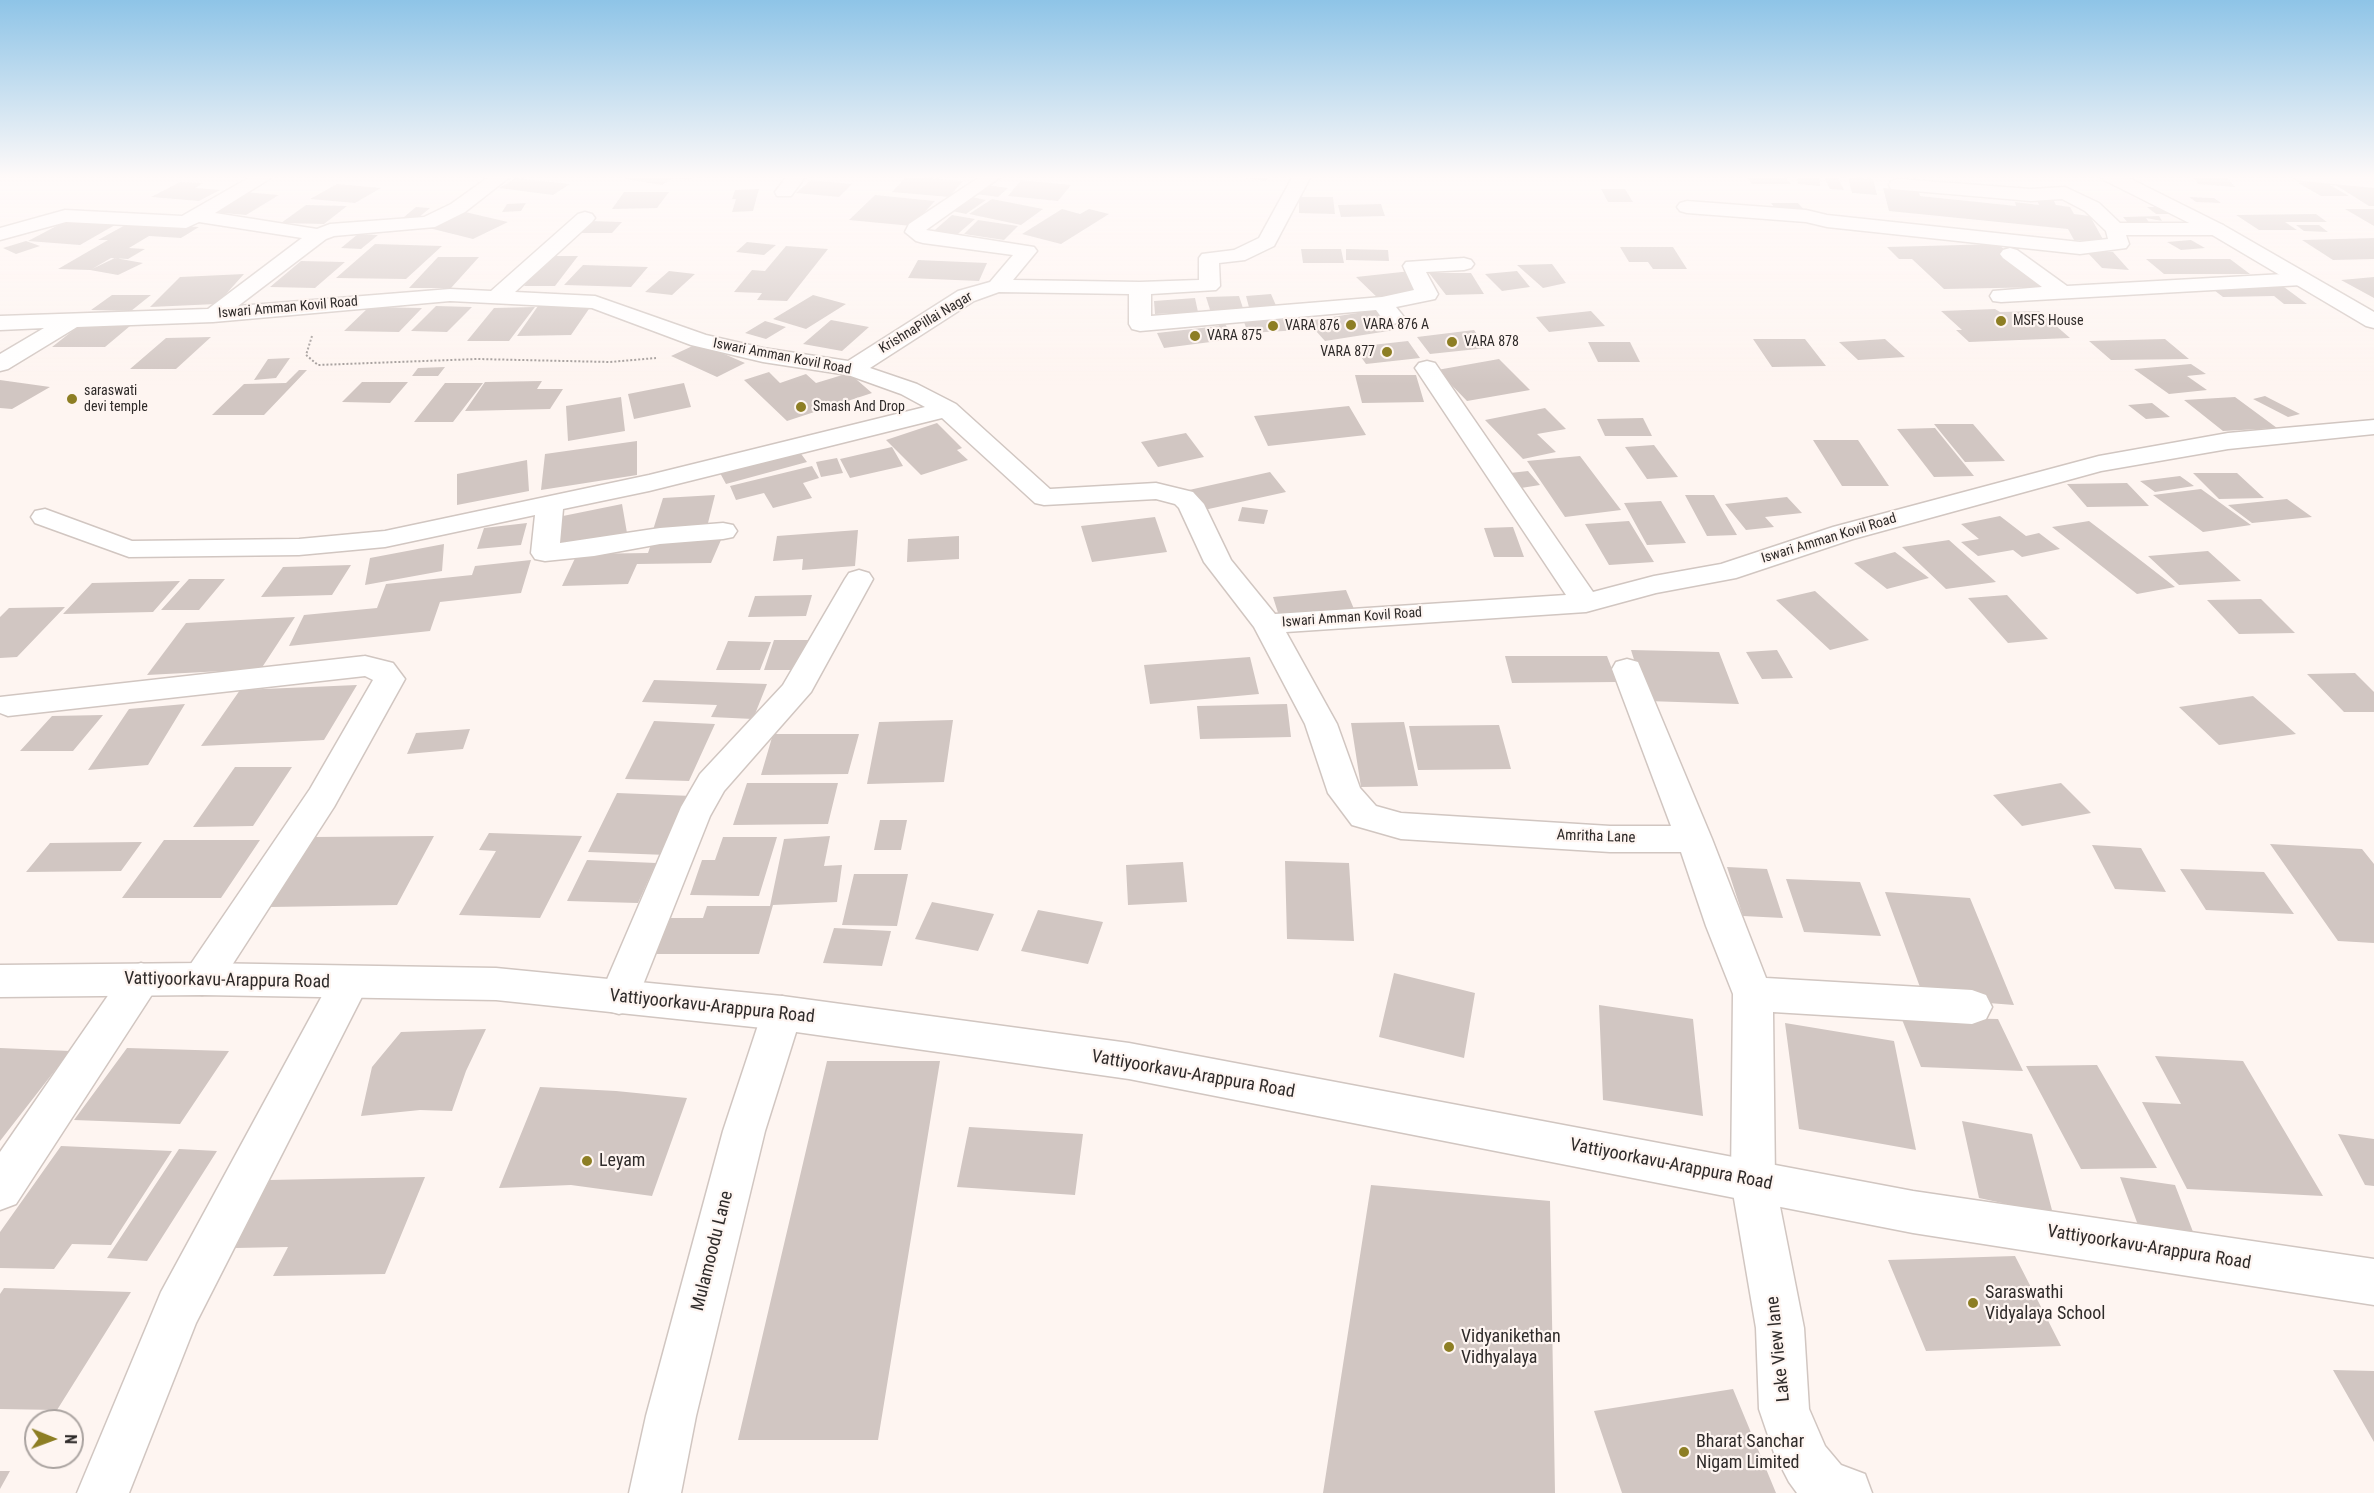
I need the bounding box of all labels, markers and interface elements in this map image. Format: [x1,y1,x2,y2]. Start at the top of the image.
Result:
street label: KrishnaPillai Nagar [876,289,976,357]
street label: Iswari Amman Kovil Road [217,294,359,322]
place label: MSFS House [2013,313,2083,329]
marker: MSFS House [1994,314,2008,328]
place label: VARA 876 A [1363,317,1429,333]
place label: VARA 876 [1285,318,1340,334]
marker: VARA 876 A [1344,318,1358,332]
marker: VARA 876 [1266,319,1280,333]
place label: VARA 875 [1207,328,1262,344]
marker: VARA 875 [1188,329,1202,343]
place label: VARA 878 [1464,334,1519,350]
street label: Iswari Amman Kovil Road [712,335,852,379]
marker: VARA 878 [1445,335,1459,349]
place label: VARA 877 [1320,344,1375,360]
marker: VARA 877 [1380,345,1394,359]
place label: saraswati devi temple [84,383,148,416]
marker: saraswati devi temple [65,392,79,406]
place label: Smash And Drop [813,399,905,415]
marker: Smash And Drop [794,400,808,414]
street label: Iswari Amman Kovil Road [1759,510,1899,568]
street label: Iswari Amman Kovil Road [1281,605,1423,631]
street label: Amritha Lane [1556,827,1636,847]
street label: Vattiyoorkavu-Arappura Road [124,968,330,994]
street label: Vattiyoorkavu-Arappura Road [608,985,816,1029]
street label: Vattiyoorkavu-Arappura Road [1090,1046,1296,1104]
street label: Vattiyoorkavu-Arappura Road [1568,1135,1774,1195]
place label: Leyam [599,1150,645,1172]
marker: Leyam [580,1154,594,1168]
street label: Mulamoodu Lane [688,1189,738,1313]
street label: Vattiyoorkavu-Arappura Road [2046,1221,2252,1275]
place label: Saraswathi Vidyalaya School [1985,1282,2105,1324]
street label: Lake View lane [1763,1295,1795,1403]
marker: Saraswathi Vidyalaya School [1966,1296,1980,1310]
place label: Vidyanikethan Vidhyalaya [1461,1326,1561,1368]
marker: Vidyanikethan Vidhyalaya [1442,1340,1456,1354]
north arrow [24,1409,84,1469]
place label: Bharat Sanchar Nigam Limited [1696,1431,1804,1474]
text: N [61,1434,80,1444]
marker: Bharat Sanchar Nigam Limited [1677,1445,1691,1459]

